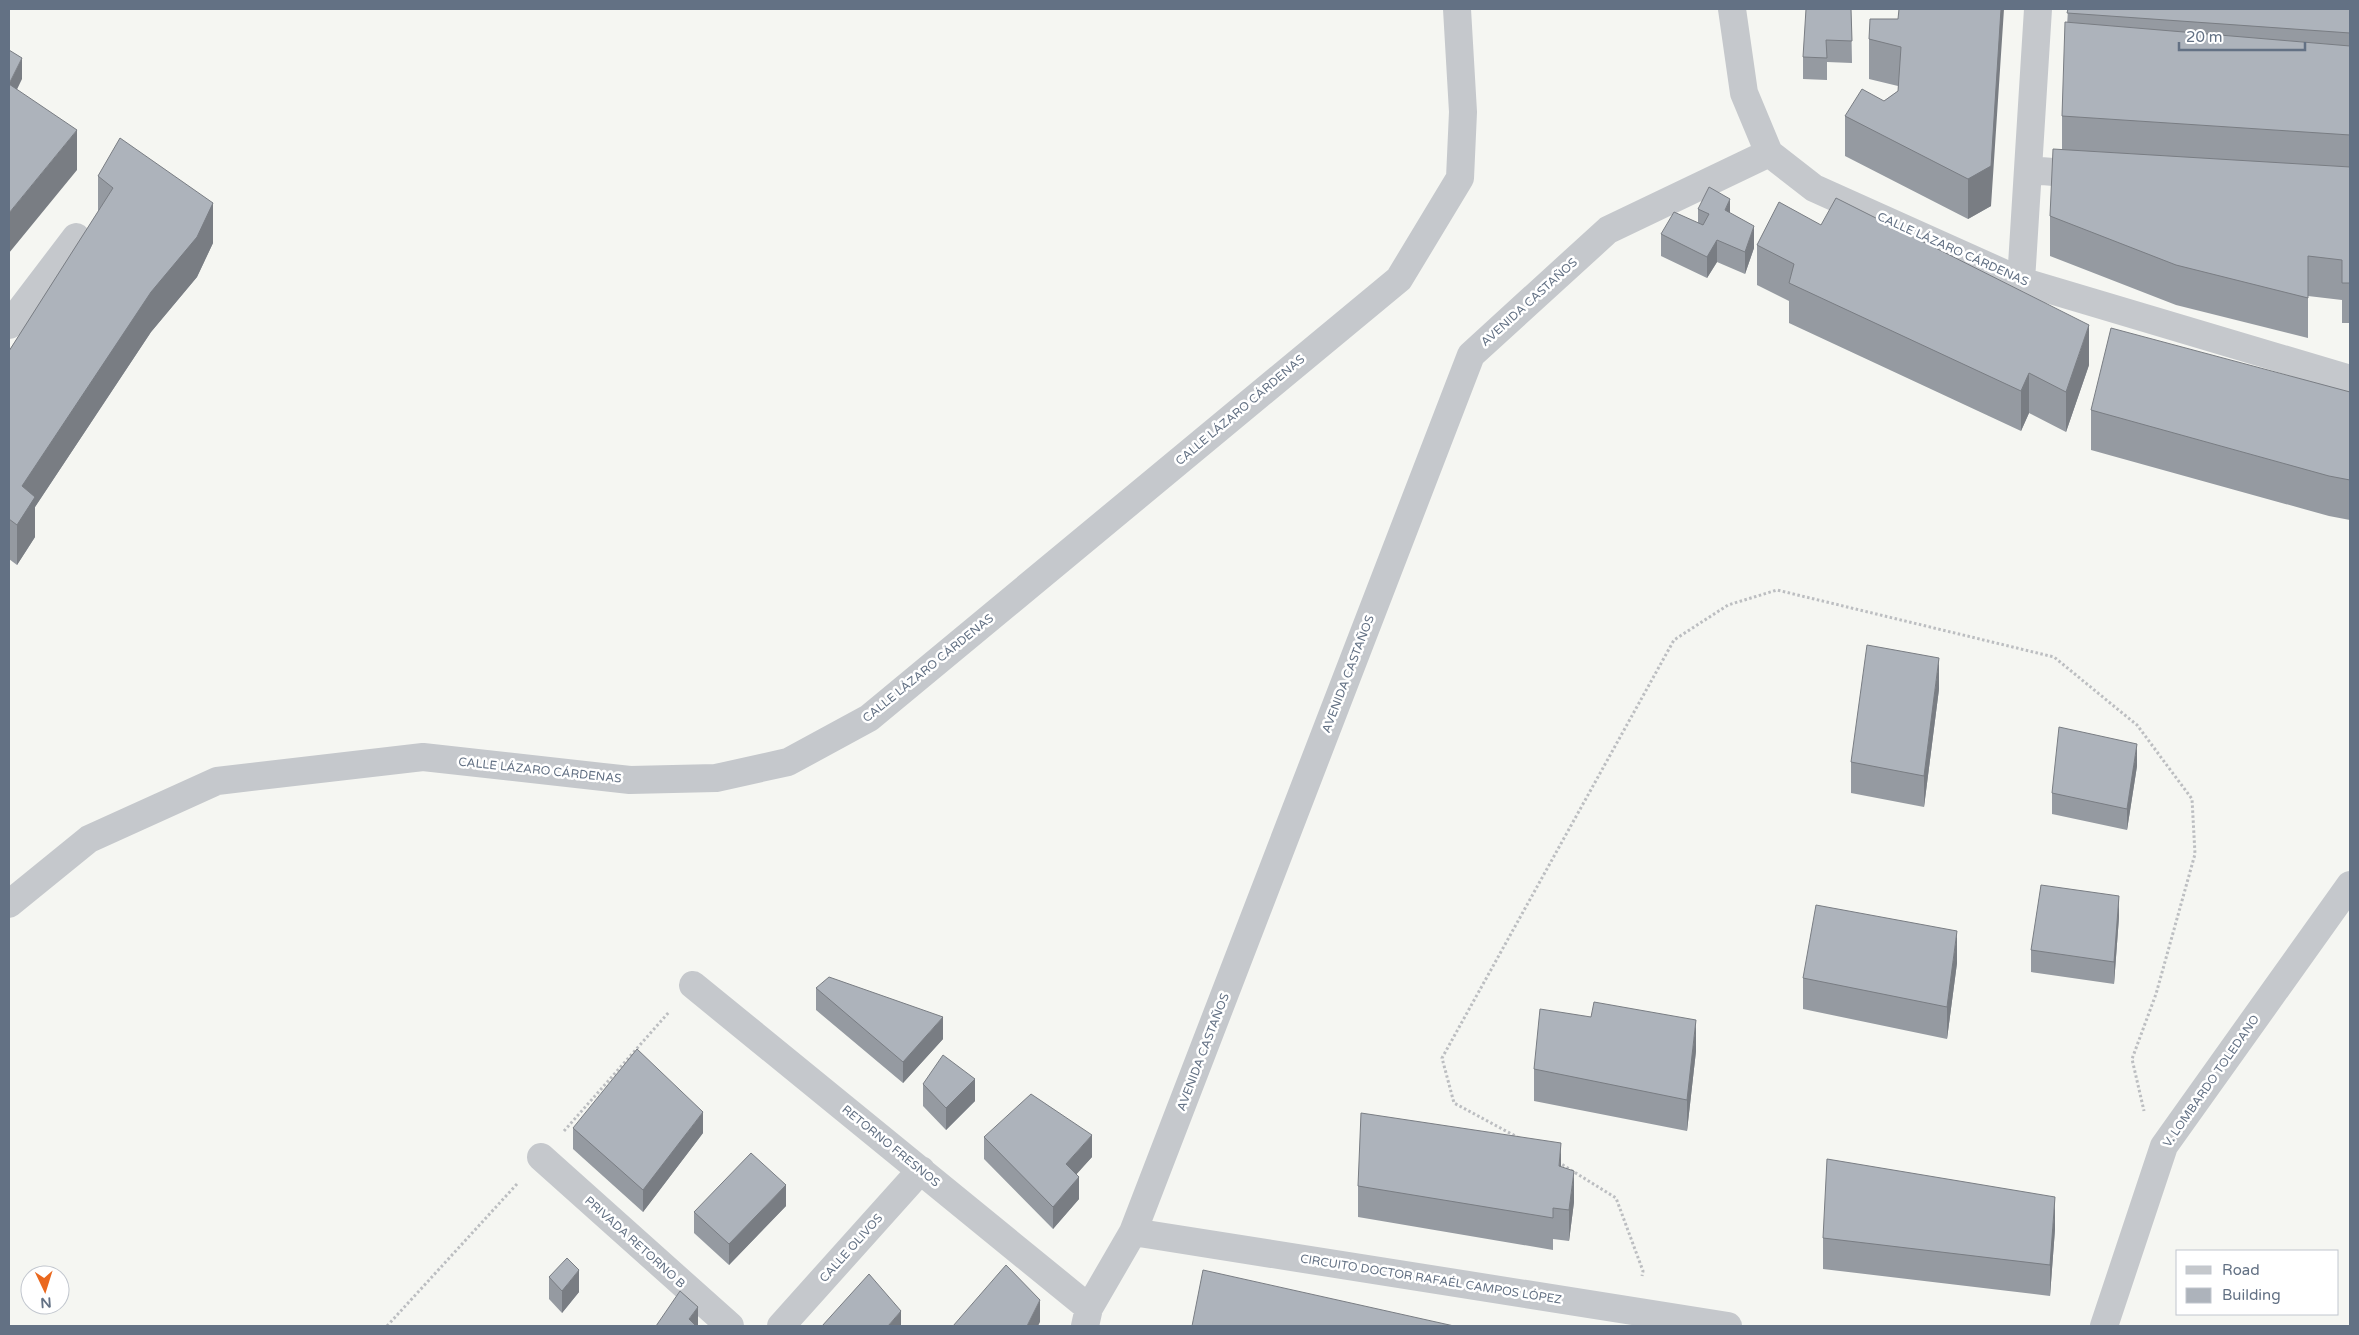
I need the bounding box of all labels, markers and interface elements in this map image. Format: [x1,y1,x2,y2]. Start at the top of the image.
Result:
scale bar [2179,20,2305,52]
text: 20 m [2186,28,2223,46]
street label: CALLE LÁZARO CÁRDENAS [1875,209,2031,289]
street label: AVENIDA CASTAÑOS [1478,255,1580,349]
street label: CALLE LÁZARO CÁRDENAS [1173,352,1307,468]
street label: CALLE LÁZARO CÁRDENAS [860,611,996,725]
street label: AVENIDA CASTAÑOS [1319,613,1377,735]
street label: CALLE LÁZARO CÁRDENAS [458,754,622,786]
street label: AVENIDA CASTAÑOS [1174,991,1232,1113]
street label: V. LOMBARDO TOLEDANO [2160,1012,2262,1150]
street label: RETORNO FRESNOS [839,1102,943,1190]
street label: PRIVADA RETORNO B [582,1193,688,1291]
street label: CALLE OLIVOS [817,1211,885,1285]
legend [2176,1250,2339,1315]
street label: CIRCUITO DOCTOR RAFAÉL CAMPOS LÓPEZ [1299,1251,1563,1307]
text: Road [2222,1261,2260,1279]
north arrow [20,1265,70,1315]
text: Building [2222,1286,2281,1304]
text: N [40,1294,52,1311]

